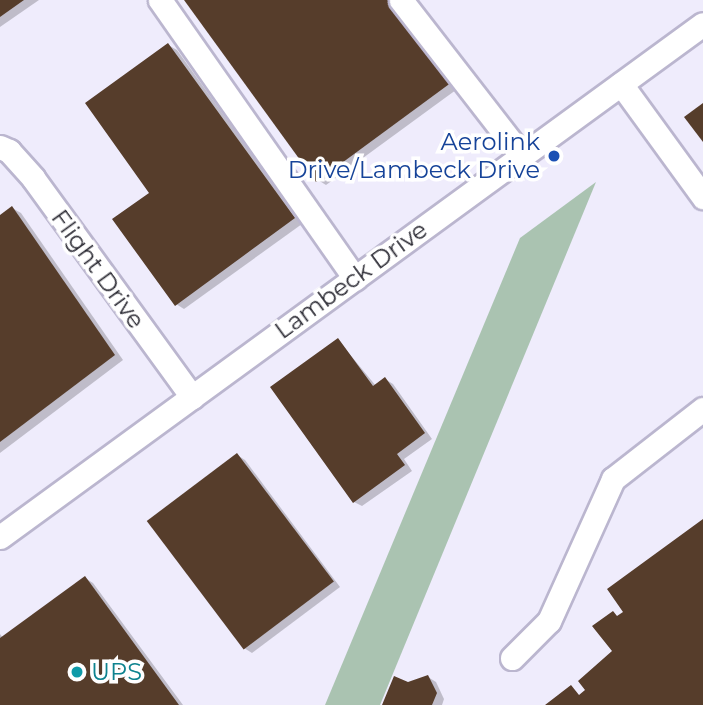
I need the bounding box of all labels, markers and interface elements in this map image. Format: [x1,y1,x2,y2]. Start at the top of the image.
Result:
place label: Aerolink Drive/Lambeck Drive [288,128,540,184]
marker: Aerolink Drive/Lambeck Drive [546,148,562,164]
street label: Flight Drive [45,204,151,334]
street label: Lambeck Drive [269,215,433,345]
place label: UPS [91,658,142,686]
marker: UPS [69,664,85,680]

